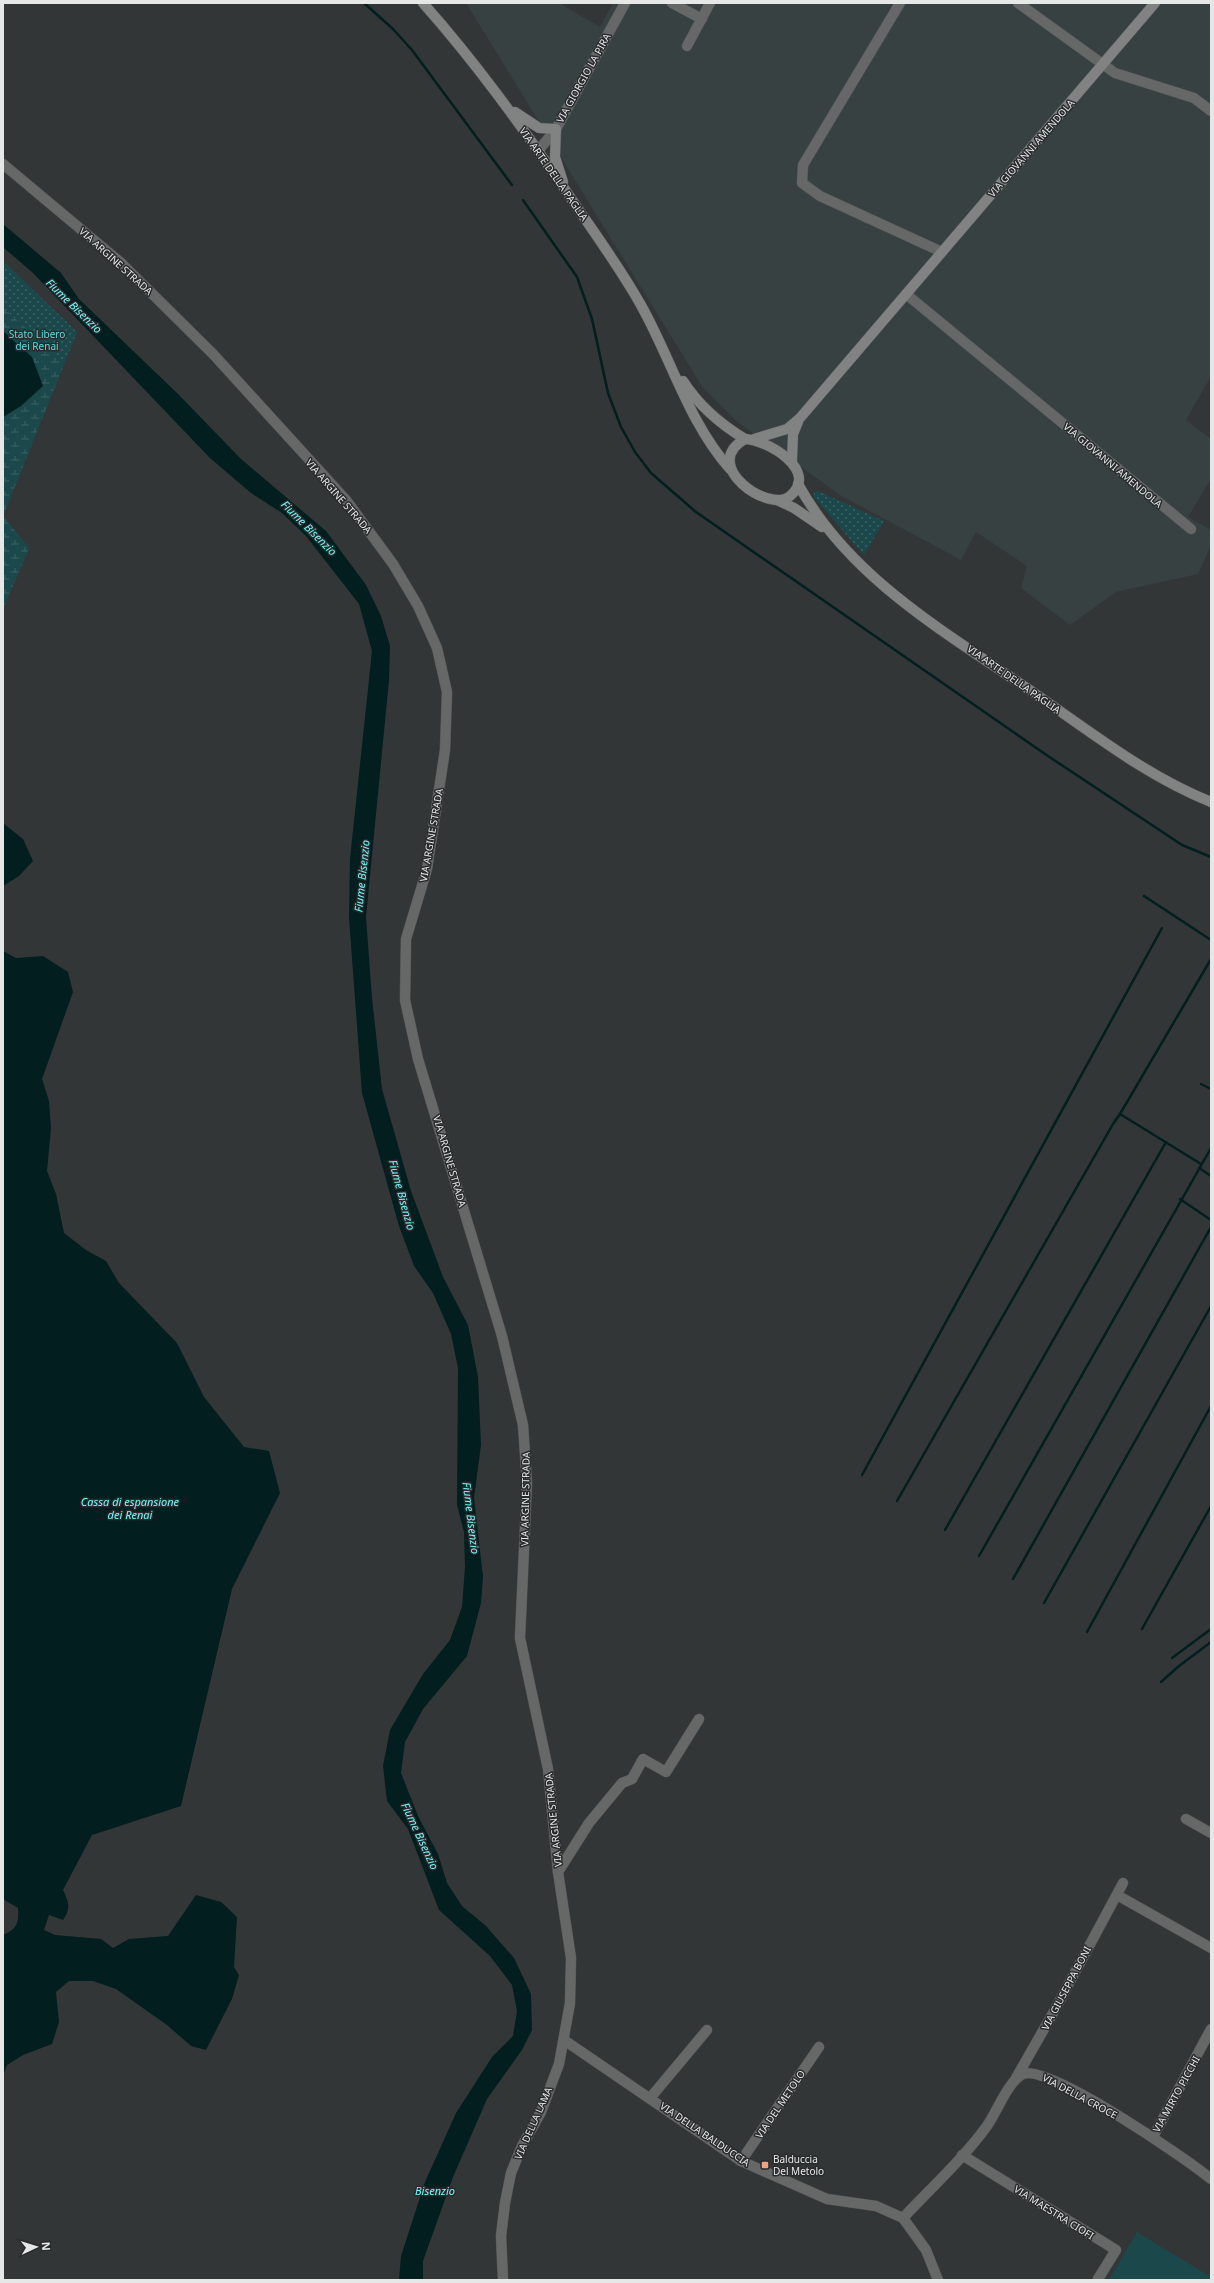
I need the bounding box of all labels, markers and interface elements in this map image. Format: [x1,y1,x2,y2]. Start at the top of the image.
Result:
street label: VIA GIORGIO LA PIRA [553,30,614,125]
street label: VIA GIOVANNI AMENDOLA [985,96,1078,200]
street label: VIA ARTE DELLA PAGLIA [516,124,592,224]
street label: VIA ARGINE STRADA [76,224,156,298]
water label: Fiume Bisenzio [43,275,106,336]
park label: Stato Libero dei Renai [9,327,65,353]
street label: VIA GIOVANNI AMENDOLA [1061,419,1166,511]
street label: VIA ARGINE STRADA [303,456,376,537]
water label: Fiume Bisenzio [278,497,340,559]
street label: VIA ARTE DELLA PAGLIA [964,641,1064,717]
street label: VIA ARGINE STRADA [416,787,446,883]
water label: Fiume Bisenzio [350,839,373,913]
street label: VIA ARGINE STRADA [430,1114,470,1209]
water label: Fiume Bisenzio [386,1158,419,1232]
street label: VIA ARGINE STRADA [517,1451,533,1546]
water label: Fiume Bisenzio [460,1481,483,1555]
water label: Cassa di espansione dei Renai [81,1494,180,1522]
street label: VIA ARGINE STRADA [541,1772,565,1868]
water label: Fiume Bisenzio [398,1800,443,1872]
street label: VIA GIUSEPPA BONI [1038,1944,1094,2032]
street label: VIA MIRTO PICCHI [1149,2053,1203,2135]
street label: VIA DEL METOLO [752,2067,808,2141]
street label: VIA DELLA CROCE [1040,2070,1120,2122]
street label: VIA DELLA LAMA [511,2084,555,2161]
street label: VIA DELLA BALDUCCIA [657,2099,753,2170]
place label: Balduccia Del Metolo [773,2152,824,2178]
marker: Balduccia Del Metolo [760,2160,770,2170]
street label: VIA MAESTRA CIOFI [1011,2182,1097,2242]
water label: Bisenzio [415,2183,455,2198]
north arrow [16,2227,56,2267]
text: N [39,2241,54,2251]

